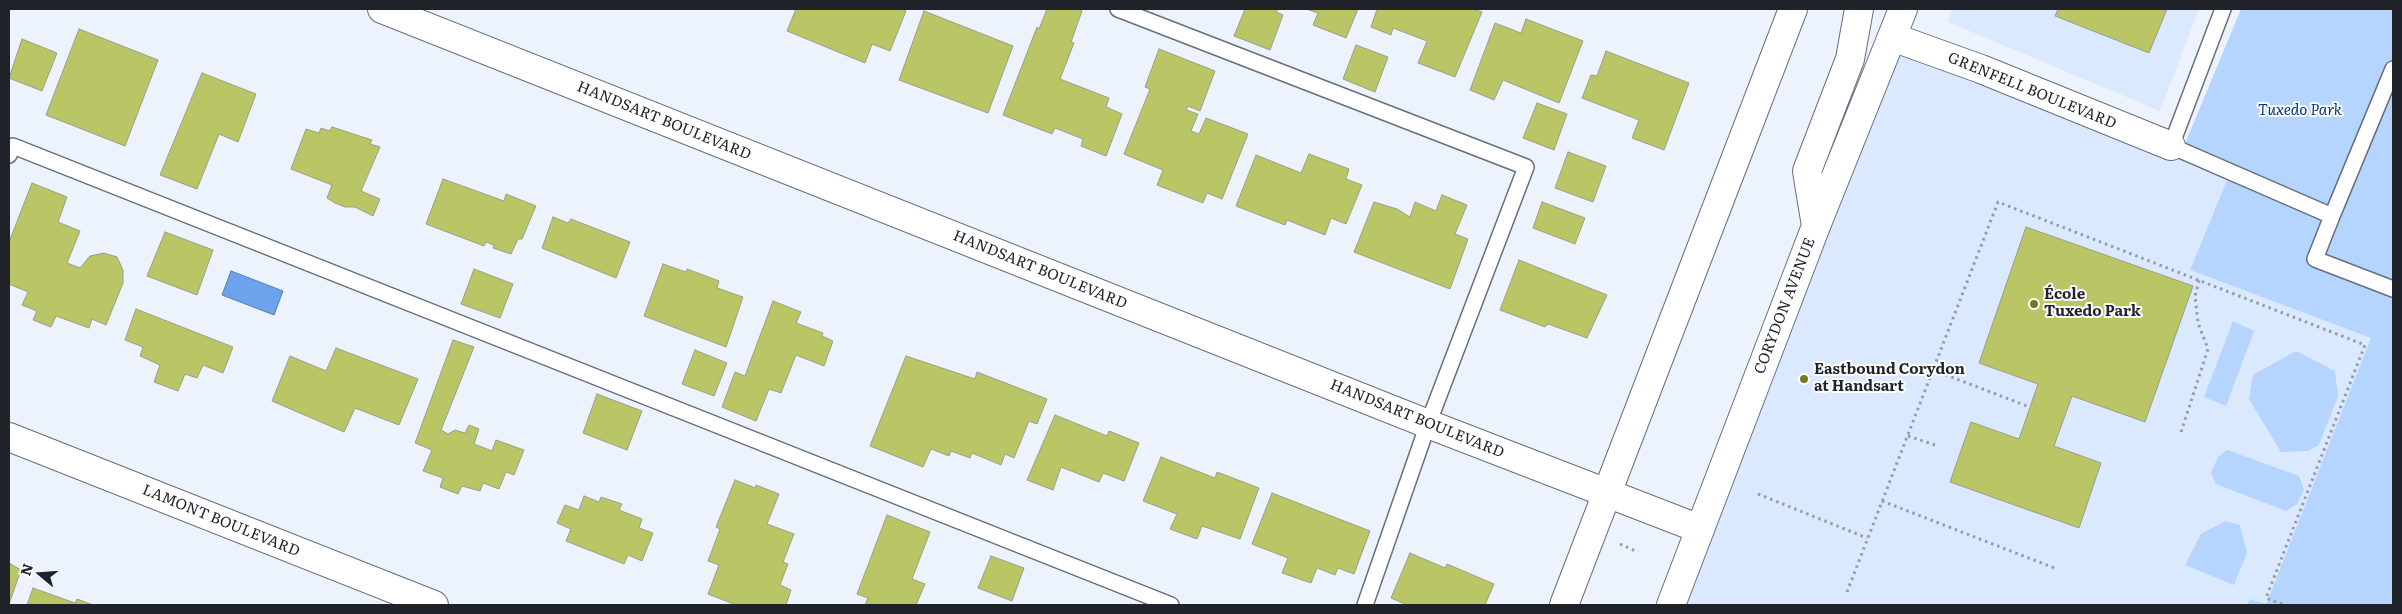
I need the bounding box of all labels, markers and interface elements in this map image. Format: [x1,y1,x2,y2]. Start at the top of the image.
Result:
street label: GRENFELL BOULEVARD [1945,49,2119,133]
street label: HANDSART BOULEVARD [574,78,754,164]
park label: Tuxedo Park [2258,102,2342,120]
street label: HANDSART BOULEVARD [950,227,1130,313]
street label: CORYDON AVENUE [1751,235,1819,377]
place label: École Tuxedo Park [2044,286,2141,321]
marker: École Tuxedo Park [2028,298,2040,310]
place label: Eastbound Corydon at Handsart [1814,361,1965,396]
marker: Eastbound Corydon at Handsart [1798,373,1810,385]
street label: HANDSART BOULEVARD [1327,376,1507,462]
street label: LAMONT BOULEVARD [140,481,302,561]
north arrow [15,549,65,599]
text: N [14,561,37,578]

